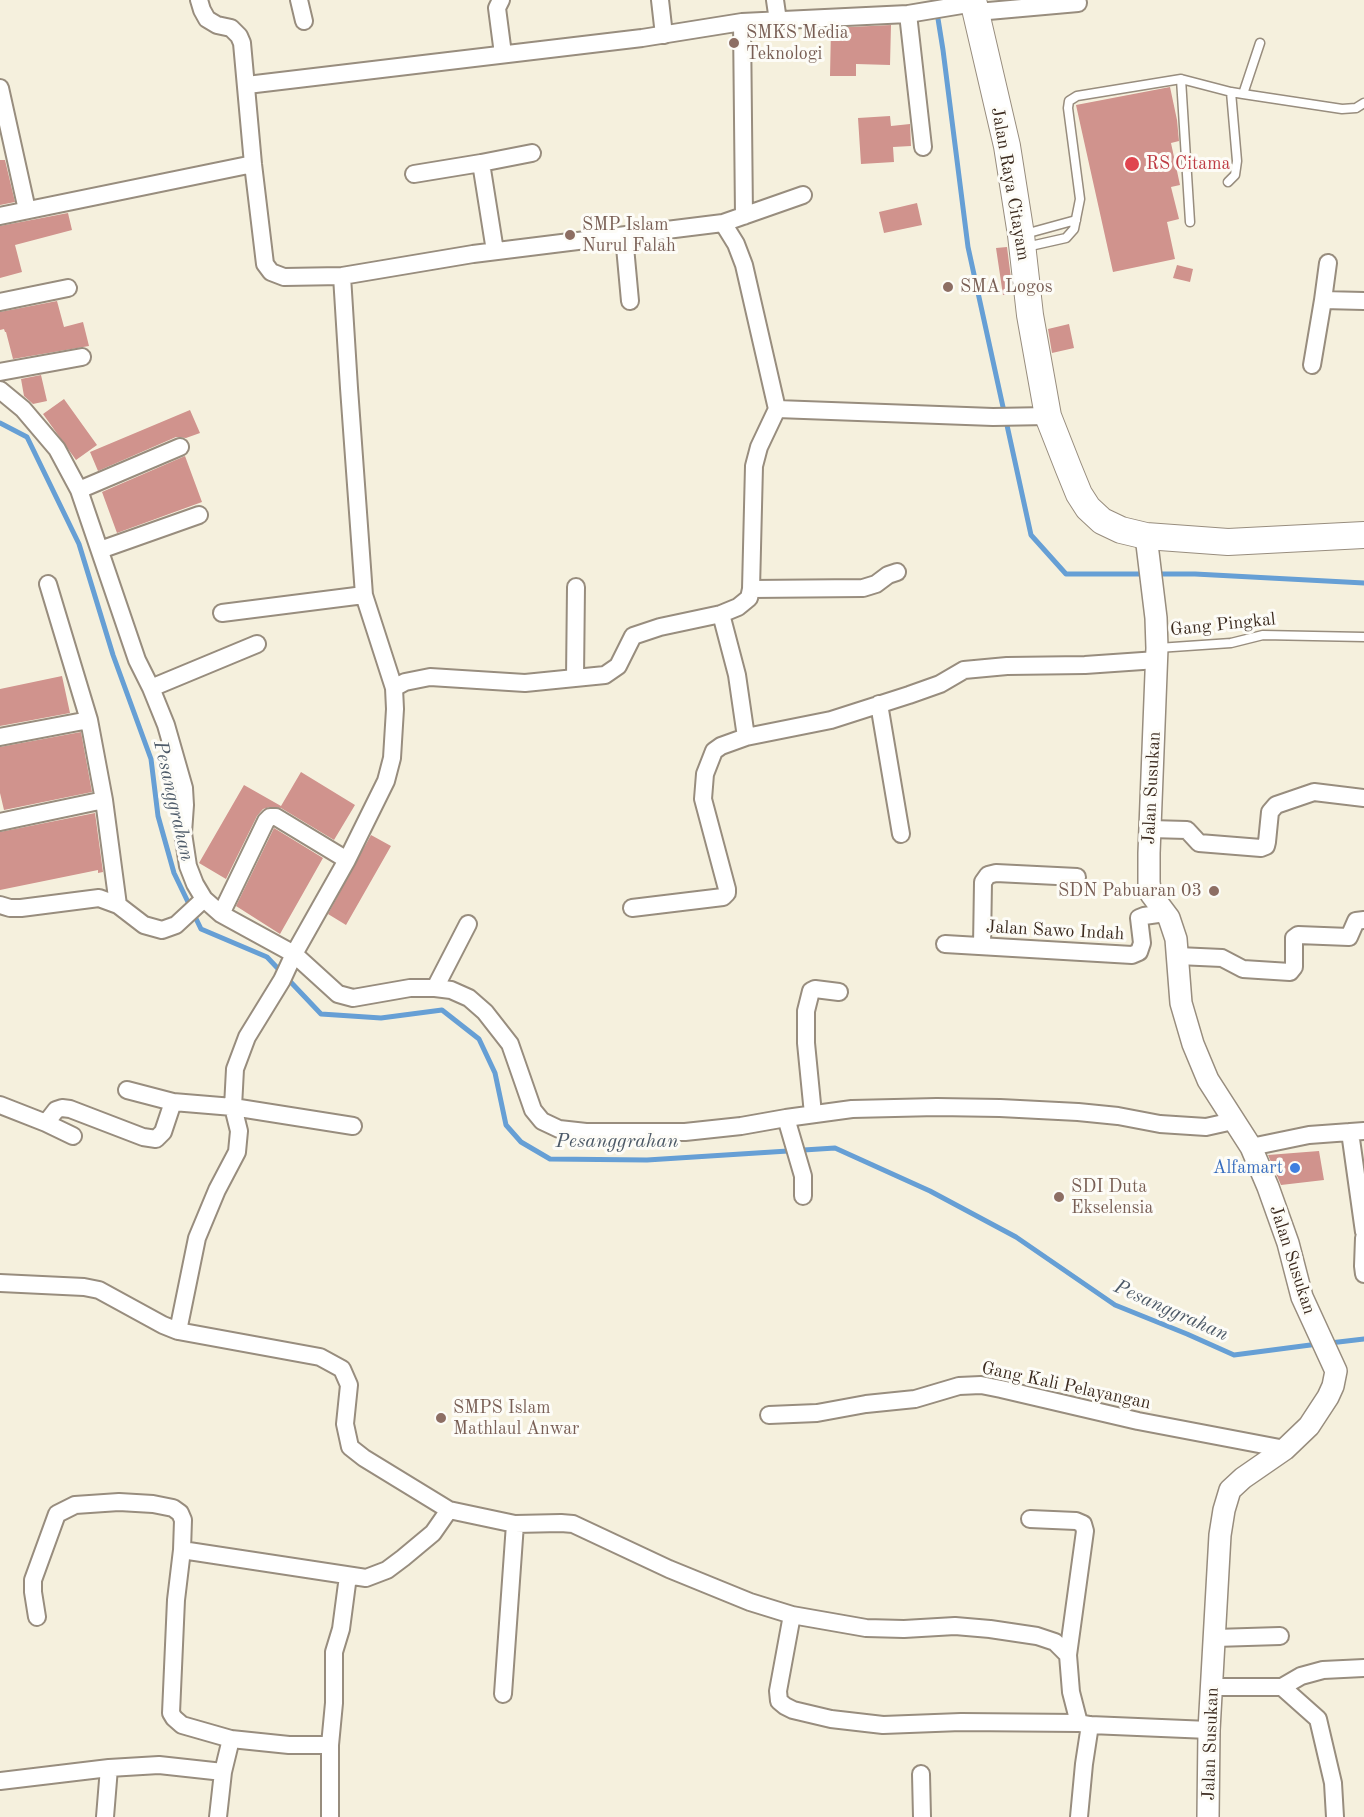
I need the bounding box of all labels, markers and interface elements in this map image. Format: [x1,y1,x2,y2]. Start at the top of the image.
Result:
place label: SMKS Media Teknologi [746,22,849,64]
marker: SMKS Media Teknologi [727,36,741,50]
street label: Jalan Raya Citayam [986,106,1034,262]
place label: RS Citama [1146,153,1230,175]
marker: RS Citama [1123,155,1141,173]
place label: SMP Islam Nurul Falah [582,214,676,256]
marker: SMP Islam Nurul Falah [563,228,577,242]
place label: SMA Logos [960,276,1052,298]
marker: SMA Logos [941,280,955,294]
street label: Gang Pingkal [1169,609,1277,641]
street label: Jalan Susukan [1138,731,1166,845]
water label: Pesanggrahan [148,738,198,864]
place label: SDN Pabuaran 03 [1058,880,1202,902]
marker: SDN Pabuaran 03 [1207,884,1221,898]
street label: Jalan Sawo Indah [985,917,1125,945]
water label: Pesanggrahan [556,1130,678,1154]
place label: Alfamart [1213,1157,1283,1179]
marker: Alfamart [1288,1161,1302,1175]
place label: SDI Duta Ekselensia [1071,1176,1153,1218]
marker: SDI Duta Ekselensia [1052,1190,1066,1204]
street label: Jalan Susukan [1264,1203,1320,1317]
water label: Pesanggrahan [1110,1275,1232,1347]
street label: Gang Kali Pelayangan [979,1357,1153,1415]
place label: SMPS Islam Mathlaul Anwar [453,1397,579,1440]
marker: SMPS Islam Mathlaul Anwar [434,1411,448,1425]
street label: Jalan Susukan [1198,1687,1224,1801]

